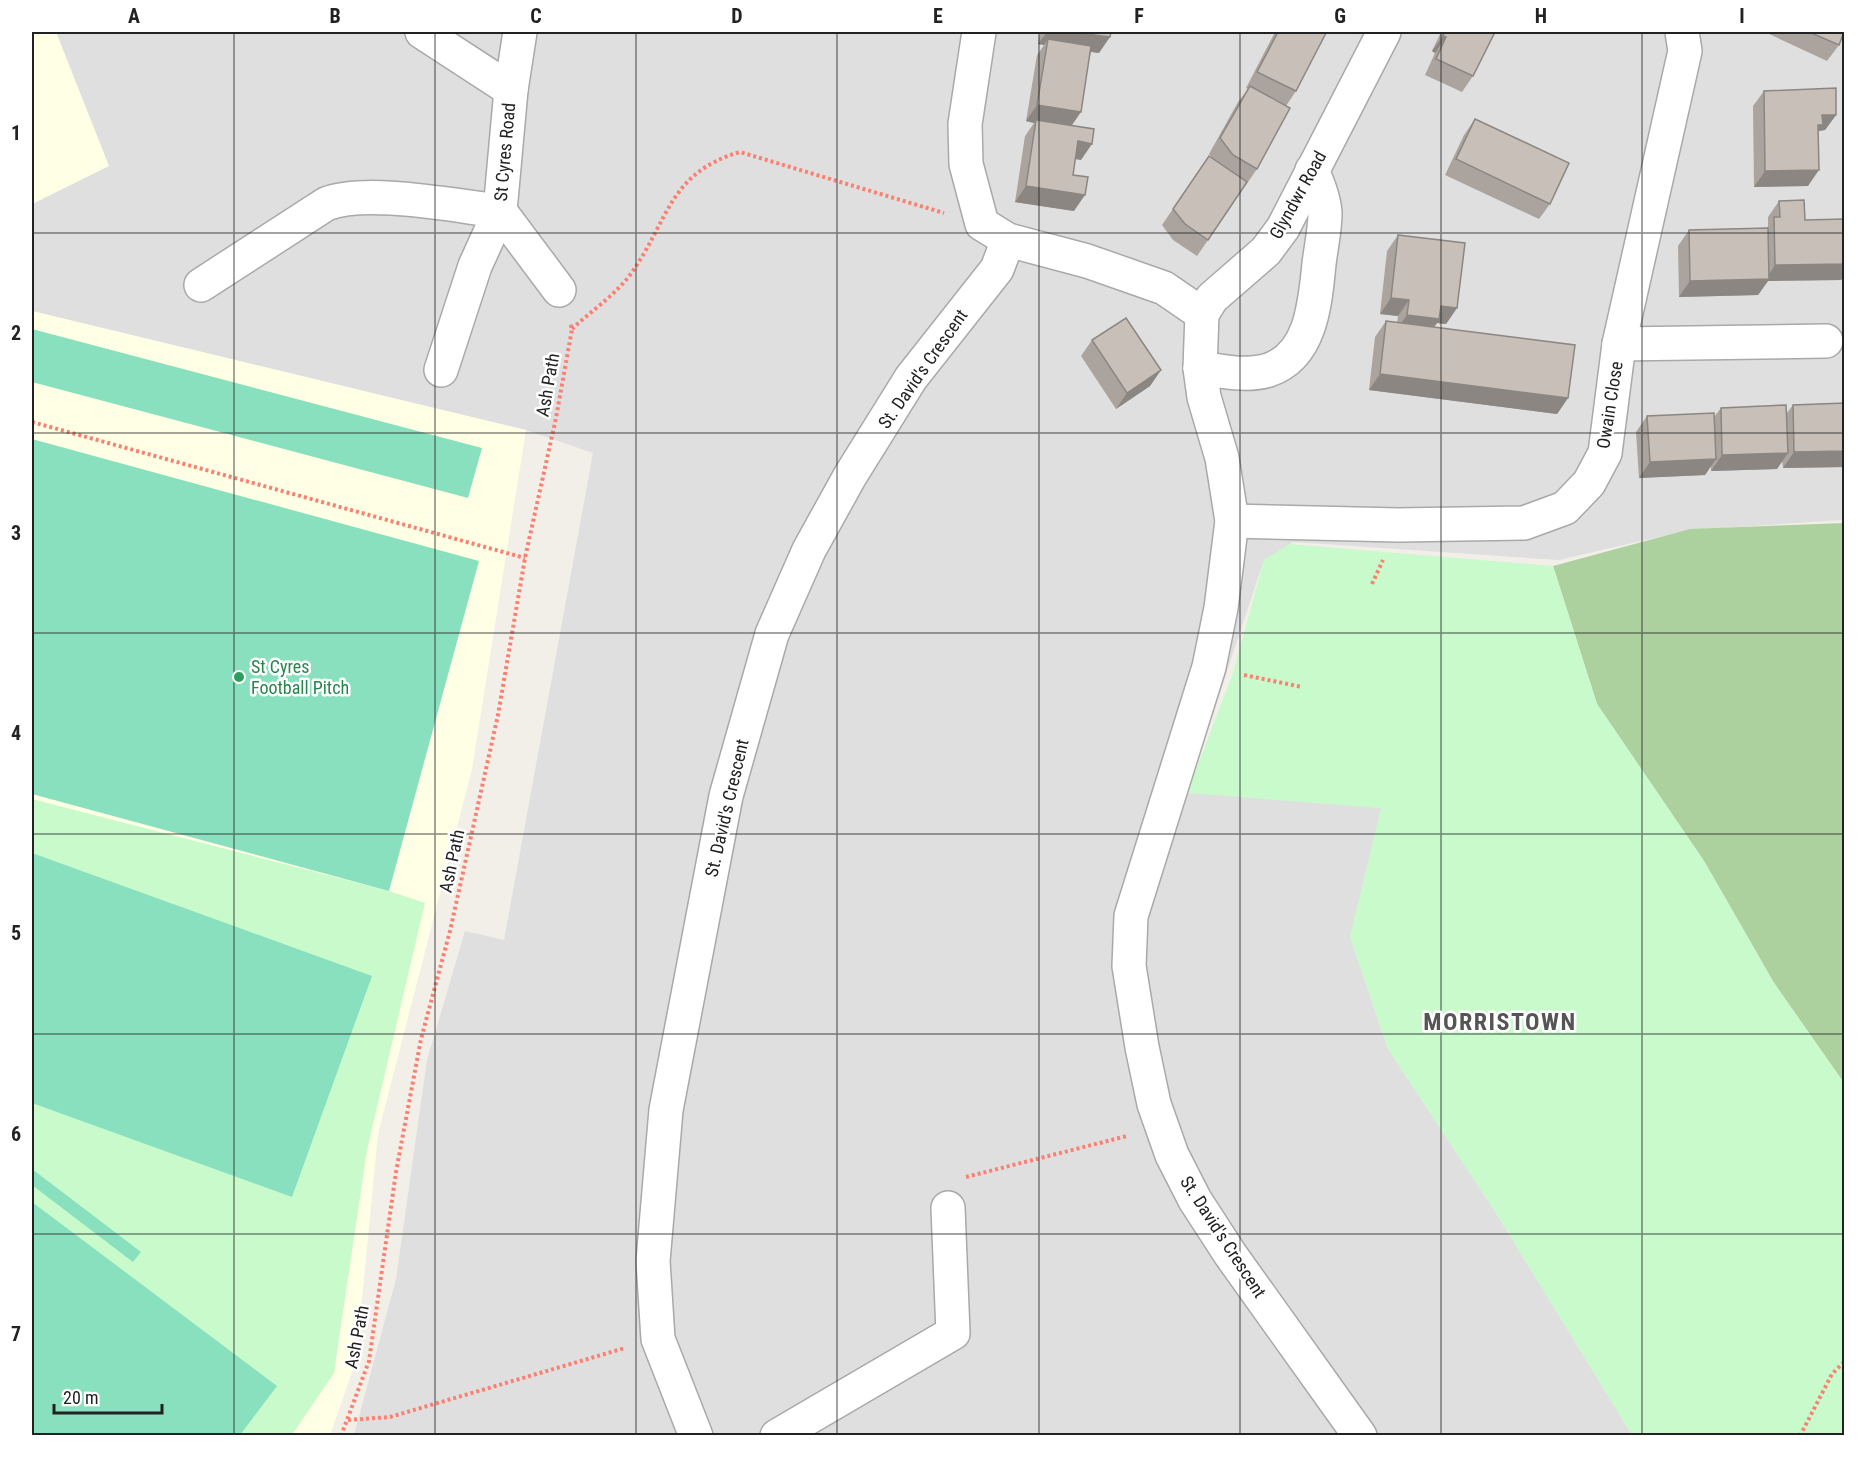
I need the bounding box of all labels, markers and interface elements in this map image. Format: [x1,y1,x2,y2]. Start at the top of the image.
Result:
text: A [128,4,140,28]
text: B [329,4,341,28]
text: C [530,4,542,28]
text: D [731,4,743,28]
text: E [933,4,943,28]
text: F [1134,4,1144,28]
text: G [1334,4,1346,28]
text: H [1535,4,1547,28]
text: I [1739,4,1745,28]
street label: St Cyres Road [490,102,519,202]
text: 1 [11,121,21,145]
street label: Glyndwr Road [1265,147,1330,242]
street label: St. David's Crescent [874,305,972,432]
text: 2 [11,321,21,345]
street label: Ash Path [532,352,563,418]
street label: Owain Close [1592,360,1627,450]
text: 3 [11,521,21,545]
place label: St Cyres Football Pitch [251,656,349,698]
marker: St Cyres Football Pitch [232,670,246,684]
text: 4 [11,721,21,745]
street label: St. David's Crescent [700,737,753,879]
street label: Ash Path [435,827,468,894]
text: 5 [11,921,21,945]
district label: MORRISTOWN [1423,1008,1577,1036]
text: 6 [11,1122,21,1146]
street label: St. David's Crescent [1176,1172,1271,1301]
street label: Ash Path [340,1304,373,1370]
text: 7 [11,1322,21,1346]
scale bar [54,1377,162,1415]
text: 20 m [63,1387,98,1408]

